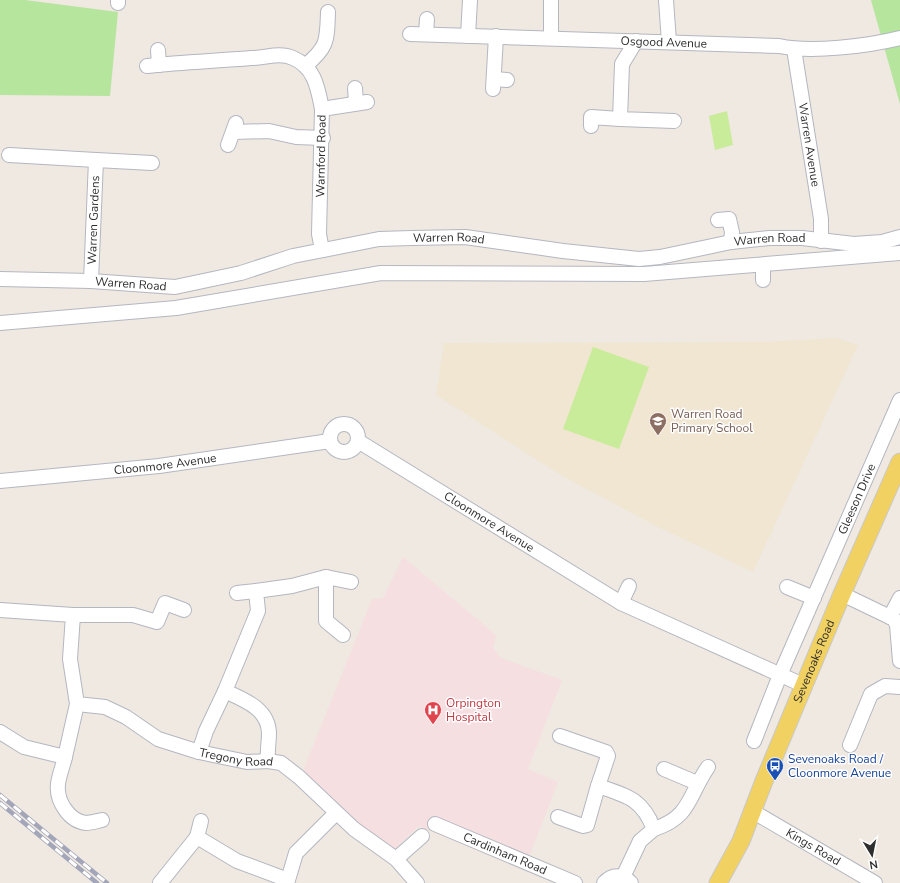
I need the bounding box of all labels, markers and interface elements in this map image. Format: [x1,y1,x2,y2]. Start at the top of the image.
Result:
street label: Osgood Avenue [620,33,707,52]
street label: Warren Avenue [795,102,824,188]
street label: Warnford Road [312,115,330,197]
street label: Warren Gardens [84,175,103,265]
street label: Warren Road [413,229,486,248]
street label: Warren Road [733,230,805,250]
street label: Warren Road [95,273,167,294]
place label: Warren Road Primary School [671,406,753,436]
school or university icon: Warren Road Primary School [648,411,668,436]
street label: Cloonmore Avenue [113,450,218,478]
street label: Gleeson Drive [834,461,879,537]
street label: Cloonmore Avenue [441,488,537,556]
street label: Sevenoaks Road [790,617,838,705]
place label: Orpington Hospital [446,695,501,725]
hospital icon: Orpington Hospital [423,700,443,725]
street label: Tregony Road [198,744,274,770]
place label: Sevenoaks Road / Cloonmore Avenue [788,751,891,781]
bus stop icon: Sevenoaks Road / Cloonmore Avenue [765,756,785,781]
street label: Kings Road [783,825,844,869]
street label: Cardinham Road [461,829,549,878]
north arrow [852,835,892,875]
text: N [868,856,879,872]

